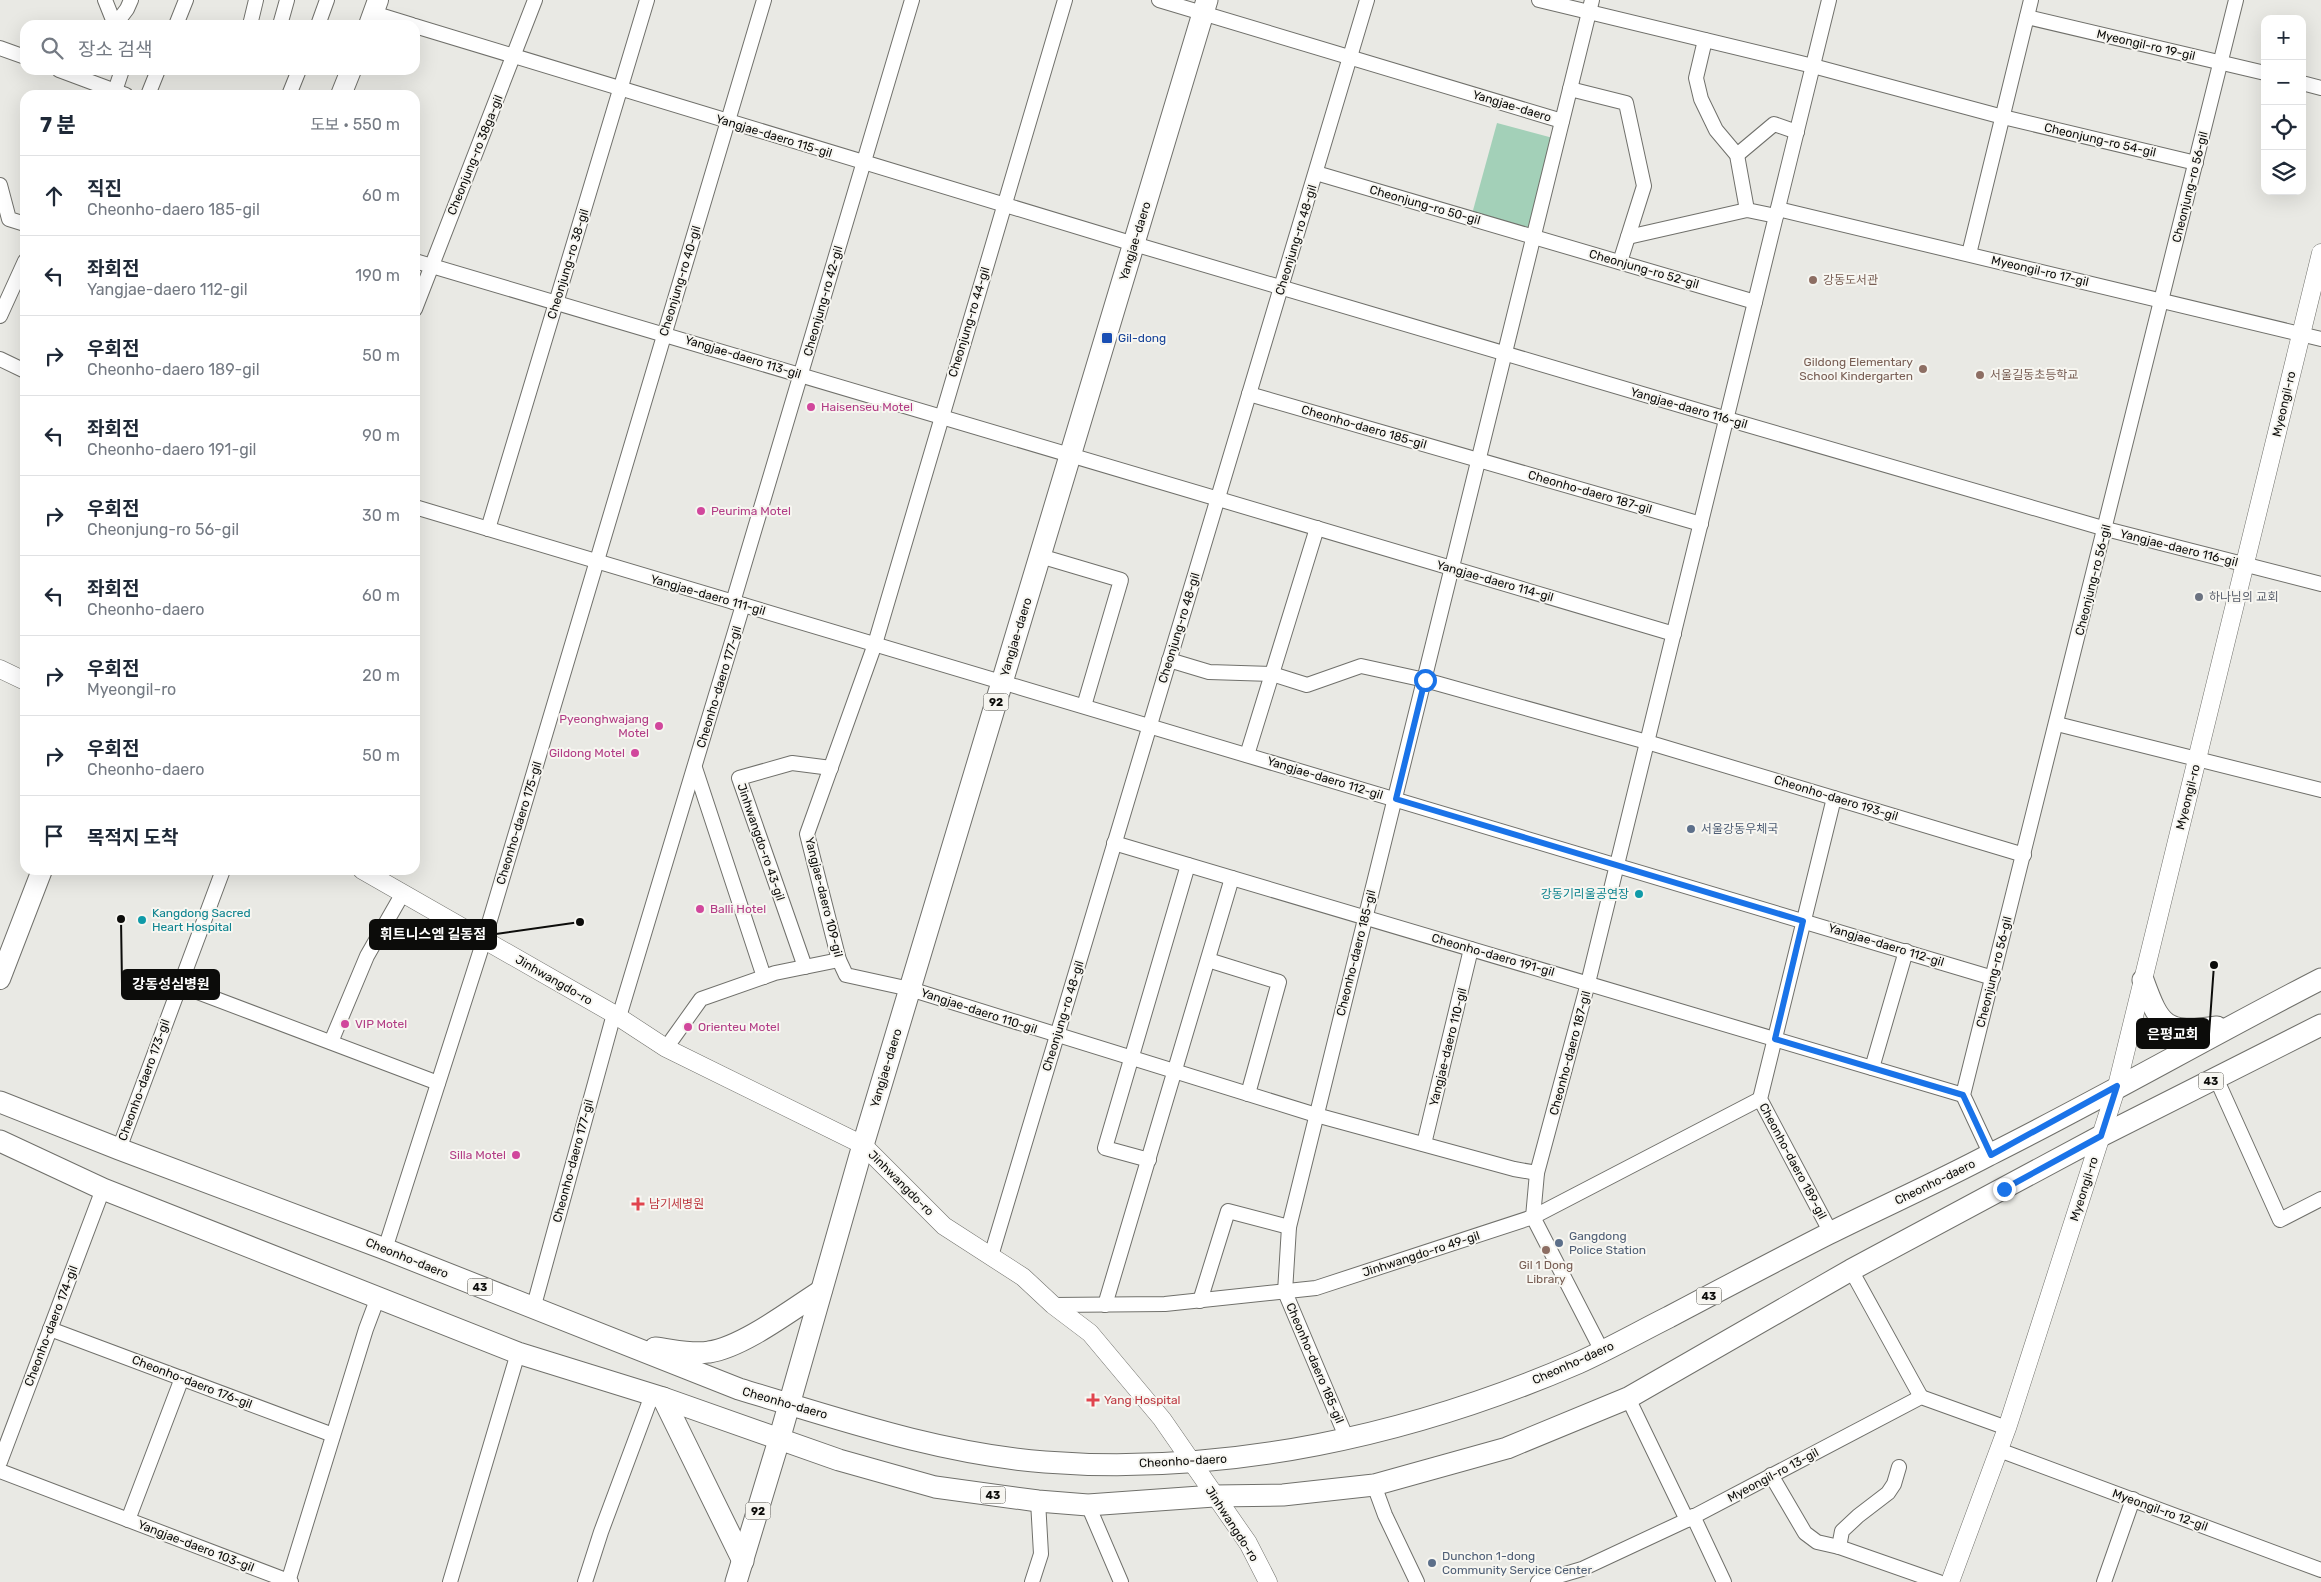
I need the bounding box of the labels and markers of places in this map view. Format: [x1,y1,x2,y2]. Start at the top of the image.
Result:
place label: 강동도서관 [1823,273,1878,287]
marker: 강동도서관 [1807,274,1819,286]
marker: Gil-dong [1100,331,1114,345]
place label: Gil-dong [1118,331,1166,345]
place label: Gildong Elementary School Kindergarten [1799,355,1913,383]
marker: Gildong Elementary School Kindergarten [1917,363,1929,375]
place label: 서울길동초등학교 [1990,368,2078,382]
marker: 서울길동초등학교 [1974,369,1986,381]
place label: Haisenseu Motel [821,400,913,414]
marker: Haisenseu Motel [805,401,817,413]
place label: Peurima Motel [711,504,791,518]
marker: Peurima Motel [695,505,707,517]
place label: 하나님의 교회 [2209,590,2278,604]
marker: 하나님의 교회 [2193,591,2205,603]
place label: Pyeonghwajang Motel [559,712,649,740]
marker: Pyeonghwajang Motel [653,720,665,732]
place label: Gildong Motel [549,746,625,760]
marker: Gildong Motel [629,747,641,759]
place label: 서울강동우체국 [1701,822,1778,836]
marker: 서울강동우체국 [1685,823,1697,835]
place label: 강동기리울공연장 [1541,887,1629,901]
marker: 강동기리울공연장 [1633,888,1645,900]
place label: Balli Hotel [710,902,766,916]
marker: Balli Hotel [694,903,706,915]
place label: Kangdong Sacred Heart Hospital [152,906,251,934]
marker: Kangdong Sacred Heart Hospital [136,914,148,926]
callout: 휘트니스엠 길동점 [370,920,496,949]
callout: 강동성심병원 [122,970,219,999]
place label: VIP Motel [355,1017,407,1031]
marker: VIP Motel [339,1018,351,1030]
callout: 은평교회 [2137,1019,2209,1048]
place label: Orienteu Motel [698,1020,780,1034]
marker: Orienteu Motel [682,1021,694,1033]
place label: Silla Motel [450,1148,506,1162]
marker: Silla Motel [510,1149,522,1161]
marker: 남기세병원 [631,1197,645,1211]
place label: 남기세병원 [649,1197,704,1211]
place label: Gangdong Police Station [1569,1229,1646,1257]
marker: Gangdong Police Station [1553,1237,1565,1249]
marker: Gil 1 Dong Library [1540,1244,1552,1256]
place label: Gil 1 Dong Library [1519,1258,1573,1286]
marker: Yang Hospital [1086,1393,1100,1407]
place label: Yang Hospital [1104,1393,1181,1407]
place label: Dunchon 1-dong Community Service Center [1442,1549,1592,1577]
marker: Dunchon 1-dong Community Service Center [1426,1557,1438,1569]

